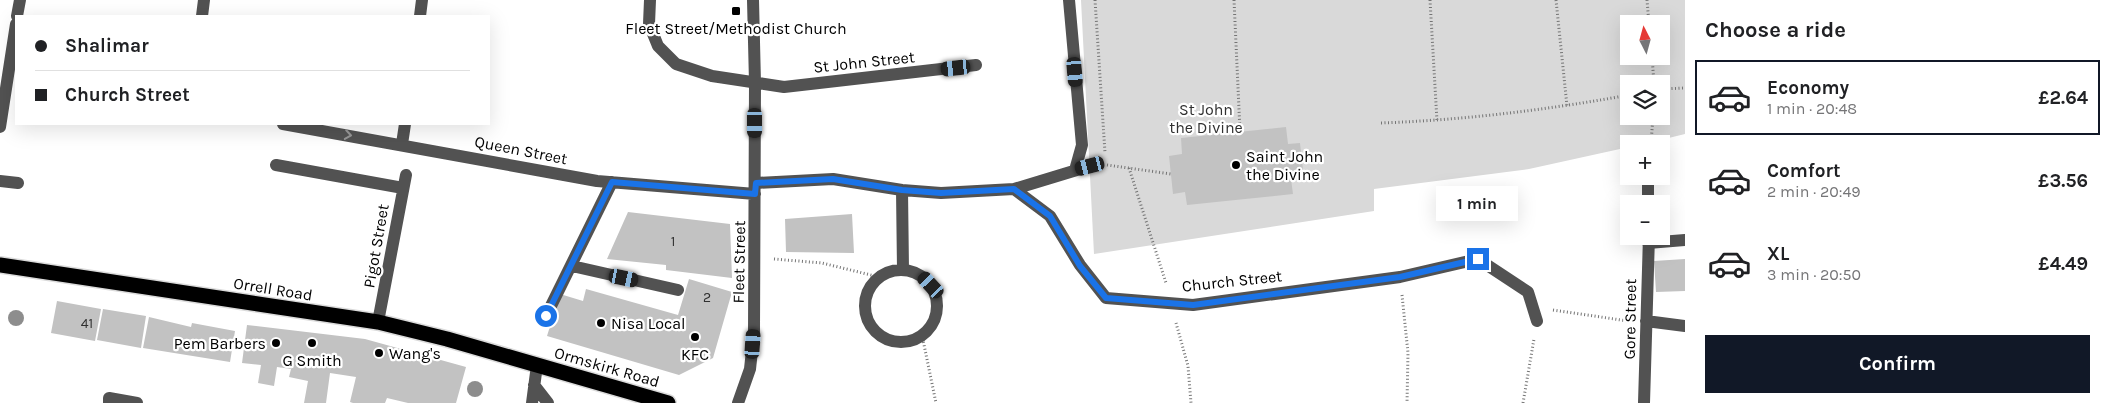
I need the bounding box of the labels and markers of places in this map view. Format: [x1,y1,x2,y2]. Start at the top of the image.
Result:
marker: Fleet Street/Methodist Church [730,5,742,17]
place label: Fleet Street/Methodist Church [625,19,847,38]
place label: Saint John the Divine [1246,147,1323,184]
marker: Saint John the Divine [1230,159,1242,171]
place label: Nisa Local [611,314,686,333]
marker: Nisa Local [595,317,607,329]
marker: KFC [689,331,701,343]
place label: Pem Barbers [174,334,266,353]
marker: Pem Barbers [270,337,282,349]
marker: G Smith [306,337,318,349]
place label: Wang's [389,344,441,363]
place label: KFC [681,345,709,364]
marker: Wang's [373,347,385,359]
place label: G Smith [282,351,342,370]

